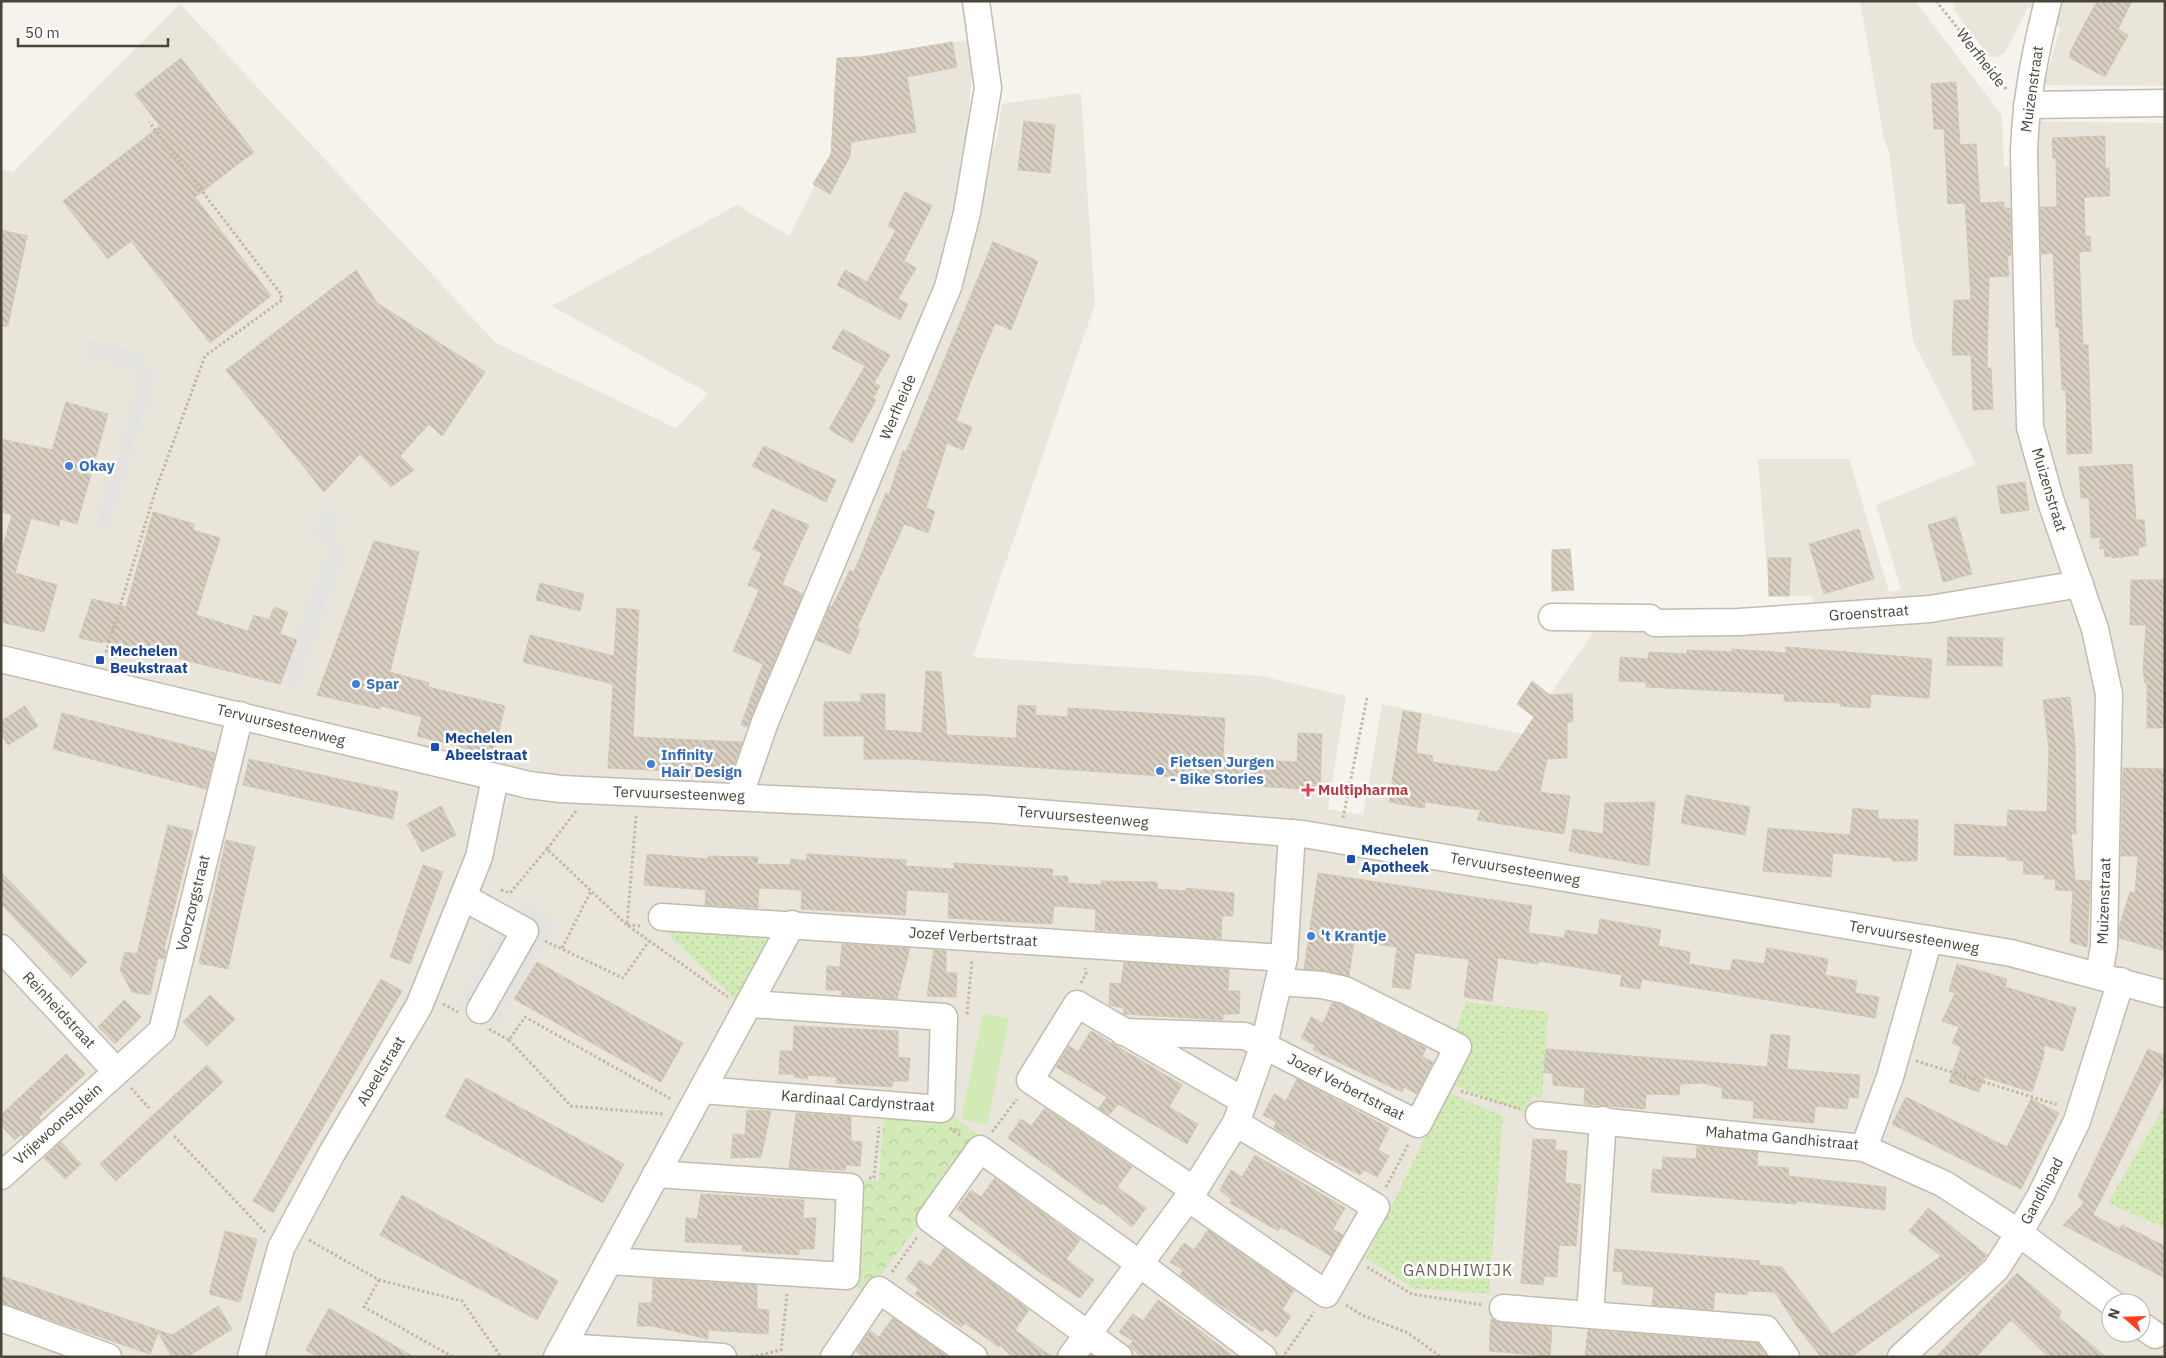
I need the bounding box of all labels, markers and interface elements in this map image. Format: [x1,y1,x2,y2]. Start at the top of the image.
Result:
scale bar [18,15,168,47]
text: 50 m [25,23,60,42]
street label: Werfheide [1953,25,2010,91]
street label: Muizenstraat [2016,44,2047,133]
street label: Werfheide [875,371,920,442]
street label: Muizenstraat [2028,445,2071,534]
place label: Okay [79,456,115,475]
marker: Okay [63,460,75,472]
street label: Groenstraat [1828,600,1910,625]
place label: Mechelen Beukstraat [110,641,188,677]
marker: Mechelen Beukstraat [94,654,106,666]
place label: Spar [366,674,399,693]
marker: Spar [350,678,362,690]
street label: Tervuursesteenweg [215,699,347,750]
place label: Mechelen Abeelstraat [445,728,528,764]
marker: Mechelen Abeelstraat [429,741,441,753]
place label: Infinity Hair Design [661,745,742,781]
place label: Fietsen Jurgen - Bike Stories [1170,752,1274,788]
marker: Infinity Hair Design [645,758,657,770]
marker: Fietsen Jurgen - Bike Stories [1154,765,1166,777]
place label: Multipharma [1318,780,1409,799]
street label: Tervuursesteenweg [613,782,745,805]
marker: Multipharma [1302,784,1314,796]
street label: Tervuursesteenweg [1017,801,1150,832]
place label: Mechelen Apotheek [1361,840,1429,876]
street label: Tervuursesteenweg [1448,848,1582,889]
street label: Voorzorgstraat [171,853,214,953]
marker: Mechelen Apotheek [1345,853,1357,865]
street label: Muizenstraat [2092,857,2115,945]
street label: Tervuursesteenweg [1847,916,1981,957]
street label: Jozef Verbertstraat [908,923,1038,950]
place label: 't Krantje [1321,926,1386,945]
marker: 't Krantje [1305,930,1317,942]
street label: Reinheidstraat [19,967,100,1052]
street label: Abeelstraat [352,1032,409,1109]
street label: Jozef Verbertstraat [1285,1049,1408,1124]
street label: Vrijewoonstplein [9,1079,106,1168]
street label: Kardinaal Cardynstraat [781,1086,935,1115]
street label: Mahatma Gandhistraat [1705,1121,1859,1154]
street label: Gandhipad [2016,1154,2067,1228]
district label: GANDHIWIJK [1403,1260,1513,1280]
north arrow [2101,1293,2151,1343]
text: N [2104,1306,2124,1321]

